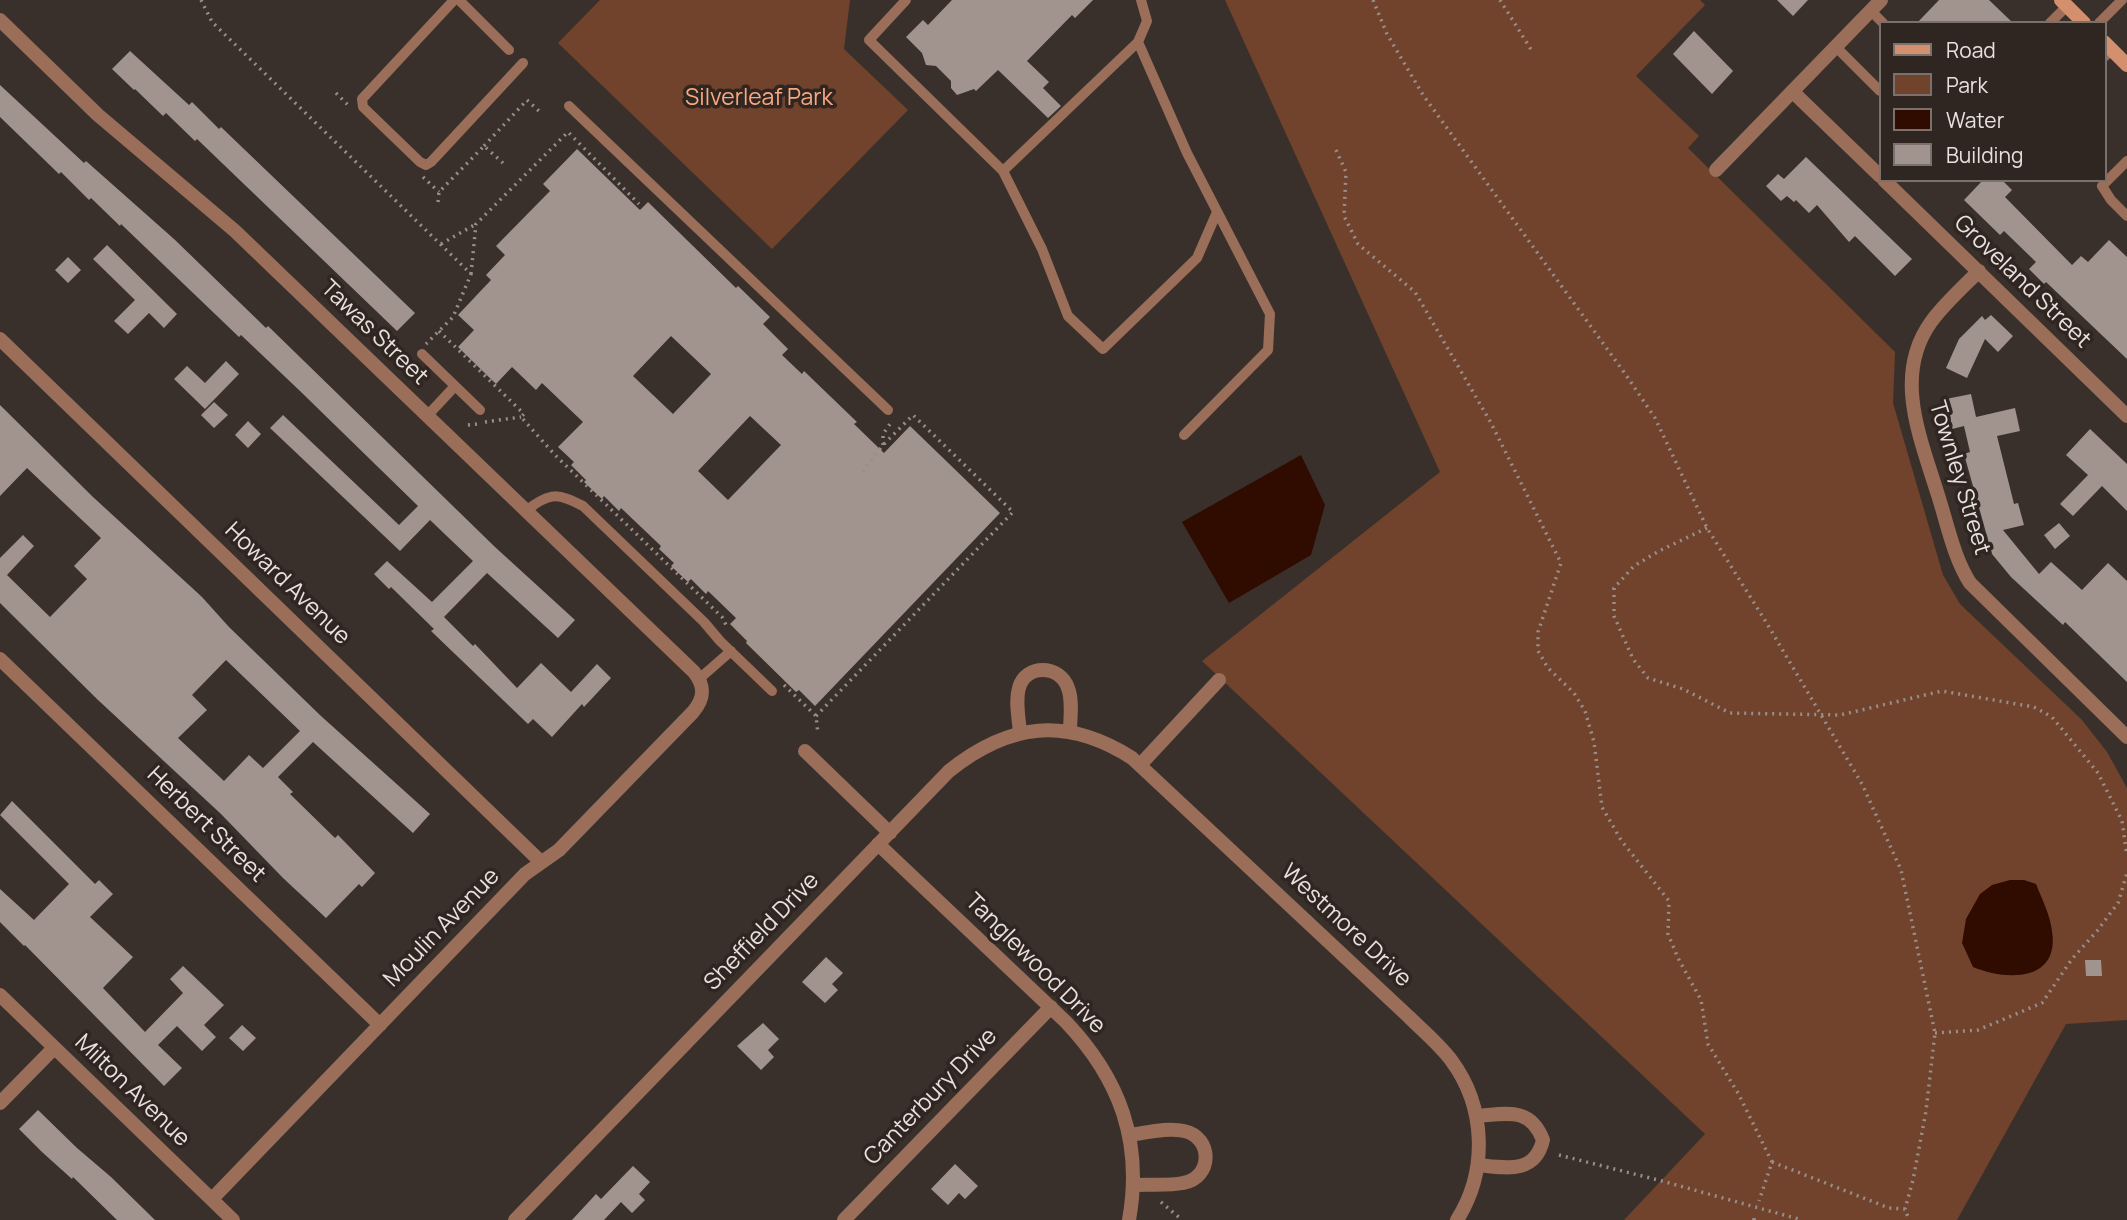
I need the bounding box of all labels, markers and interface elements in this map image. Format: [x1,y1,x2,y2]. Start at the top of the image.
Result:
legend [1878,21,2106,182]
text: Road [1946,36,1996,64]
text: Park [1946,71,1988,99]
park label: Silverleaf Park [685,85,833,113]
text: Water [1946,106,2004,134]
text: Building [1946,141,2023,169]
street label: Groveland Street [1948,210,2096,354]
street label: Tawas Street [315,275,433,391]
street label: Townley Street [1923,398,1995,558]
street label: Howard Avenue [219,517,355,651]
street label: Herbert Street [141,762,271,888]
street label: Westmore Drive [1275,859,1417,993]
street label: Moulin Avenue [378,863,506,993]
street label: Sheffield Drive [699,867,825,997]
street label: Tanglewood Drive [959,888,1111,1040]
street label: Canterbury Drive [859,1023,1003,1171]
street label: Milton Avenue [69,1029,195,1153]

